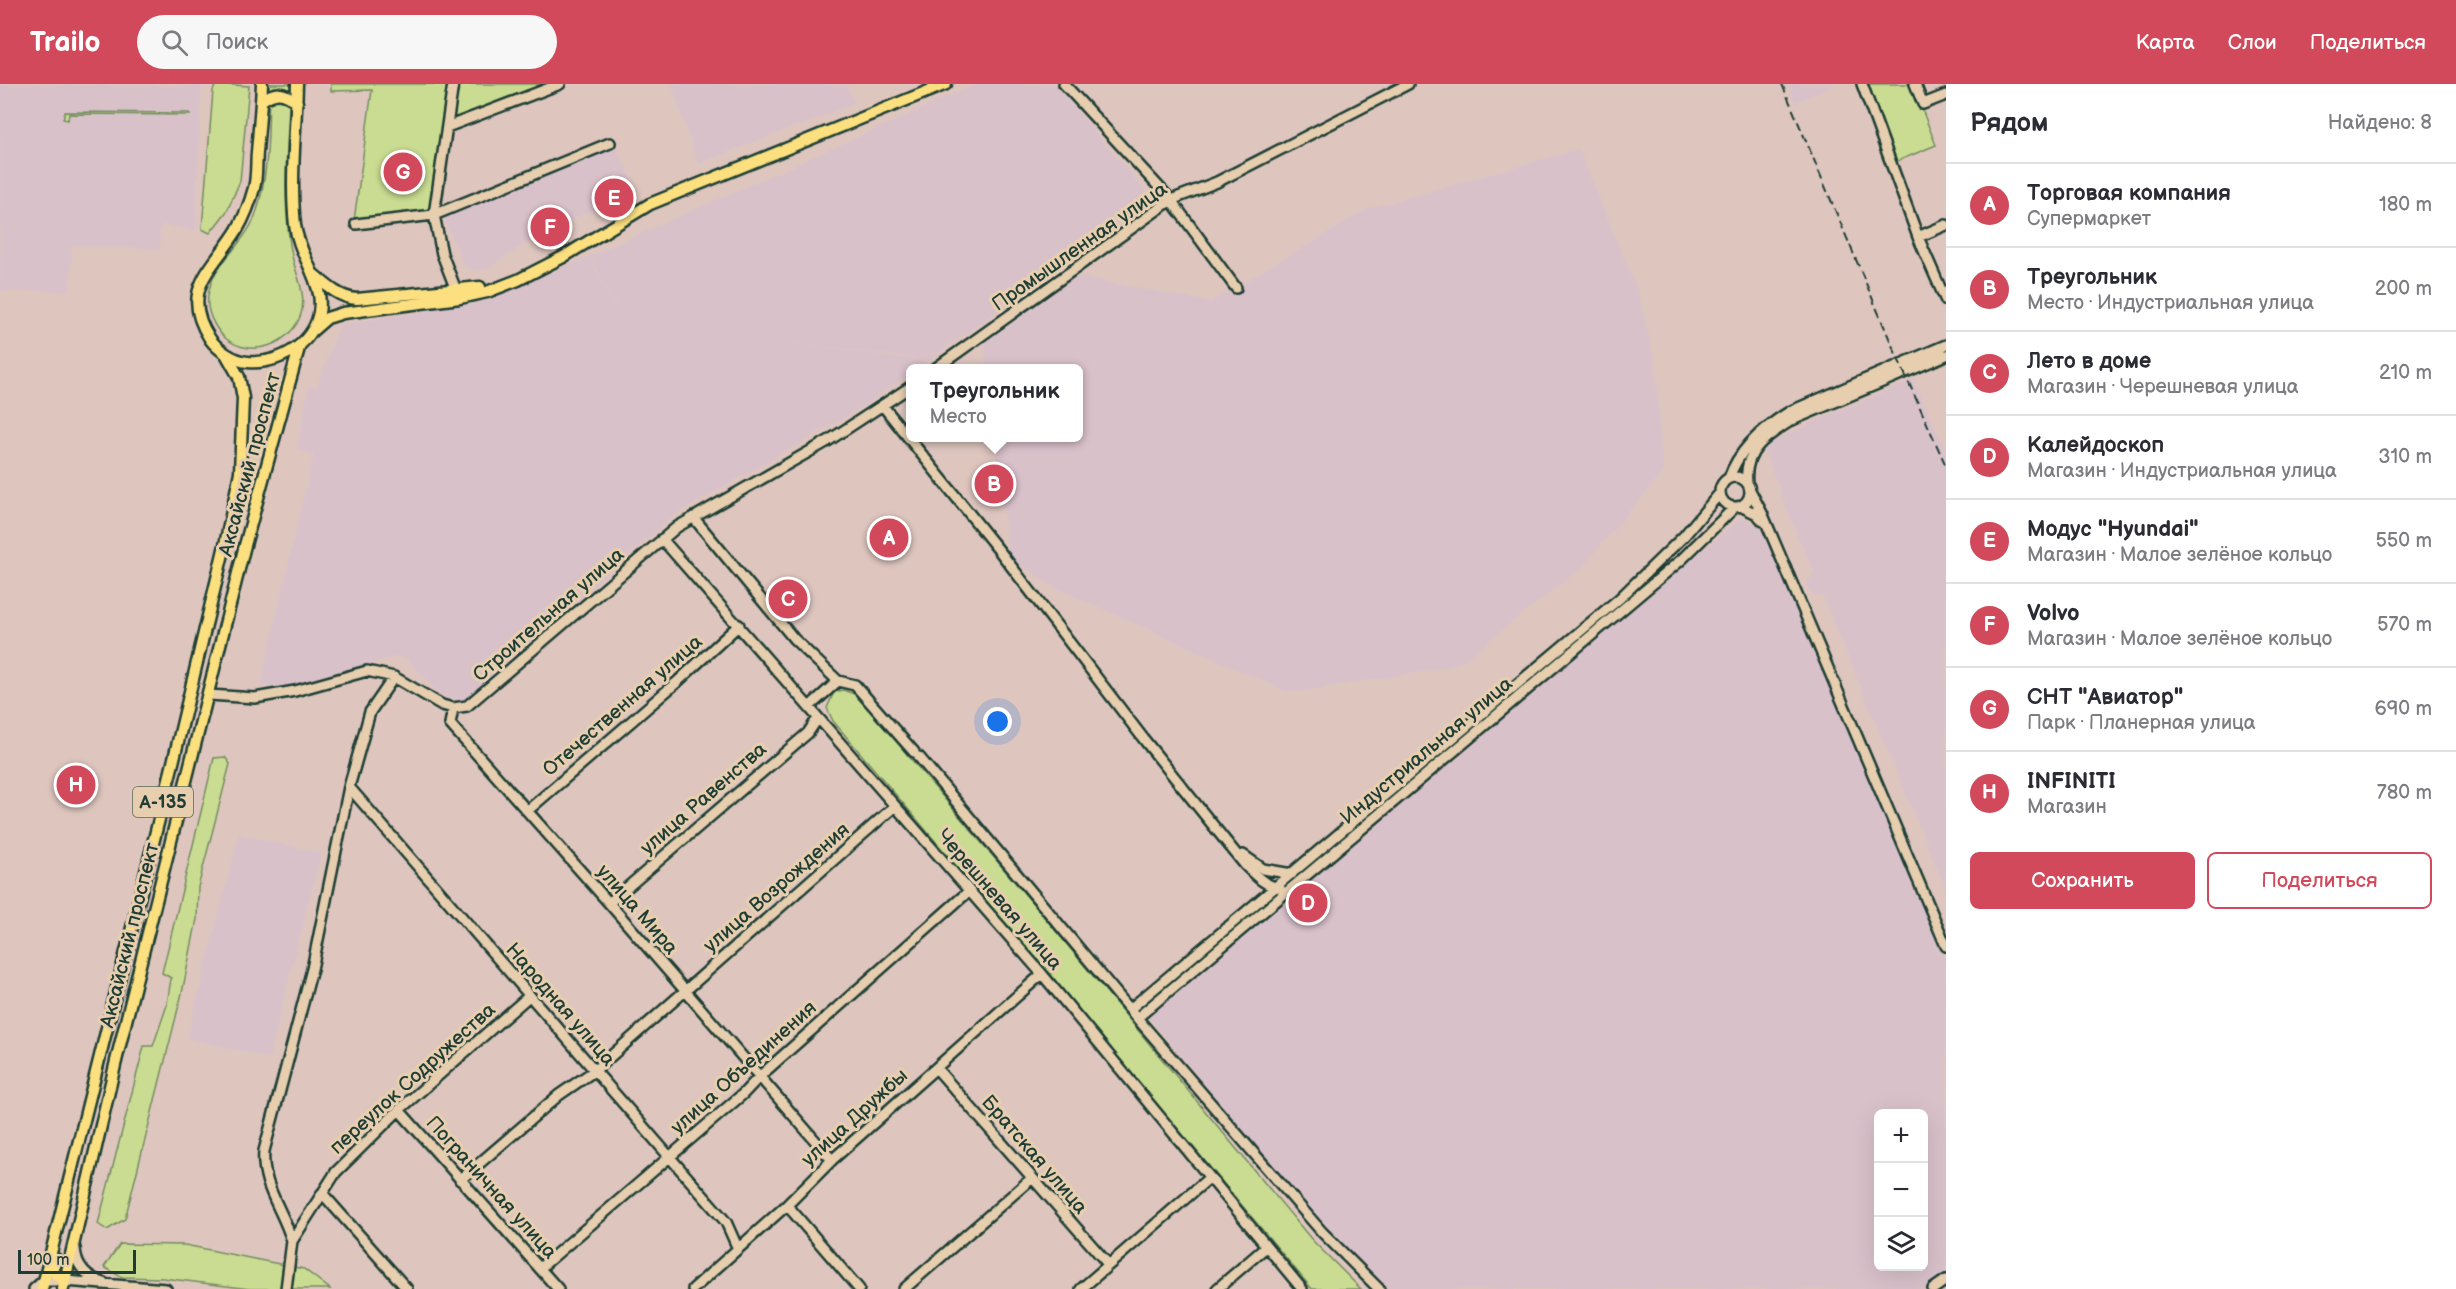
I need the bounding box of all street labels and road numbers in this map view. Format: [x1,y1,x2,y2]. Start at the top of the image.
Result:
street label: Промышленная улица [987,177,1172,316]
street label: Аксайский проспект [214,369,286,560]
street label: Строительная улица [468,542,629,687]
street label: Отечественная улица [538,630,707,782]
street label: Индустриальная улица [1336,672,1518,830]
street label: улица Равенства [636,737,772,860]
road number: А-135 [133,787,193,817]
street label: улица Возрождения [699,818,855,958]
street label: Черешневая улица [932,824,1067,975]
street label: Аксайский проспект [95,840,165,1031]
street label: улица Мира [592,860,683,960]
street label: Народная улица [500,938,620,1071]
street label: улица Объединения [666,996,821,1140]
street label: переулок Содружества [325,998,501,1160]
street label: улица Дружбы [797,1064,913,1172]
street label: Братская улица [976,1090,1093,1219]
street label: Пограничная улица [421,1111,562,1264]

